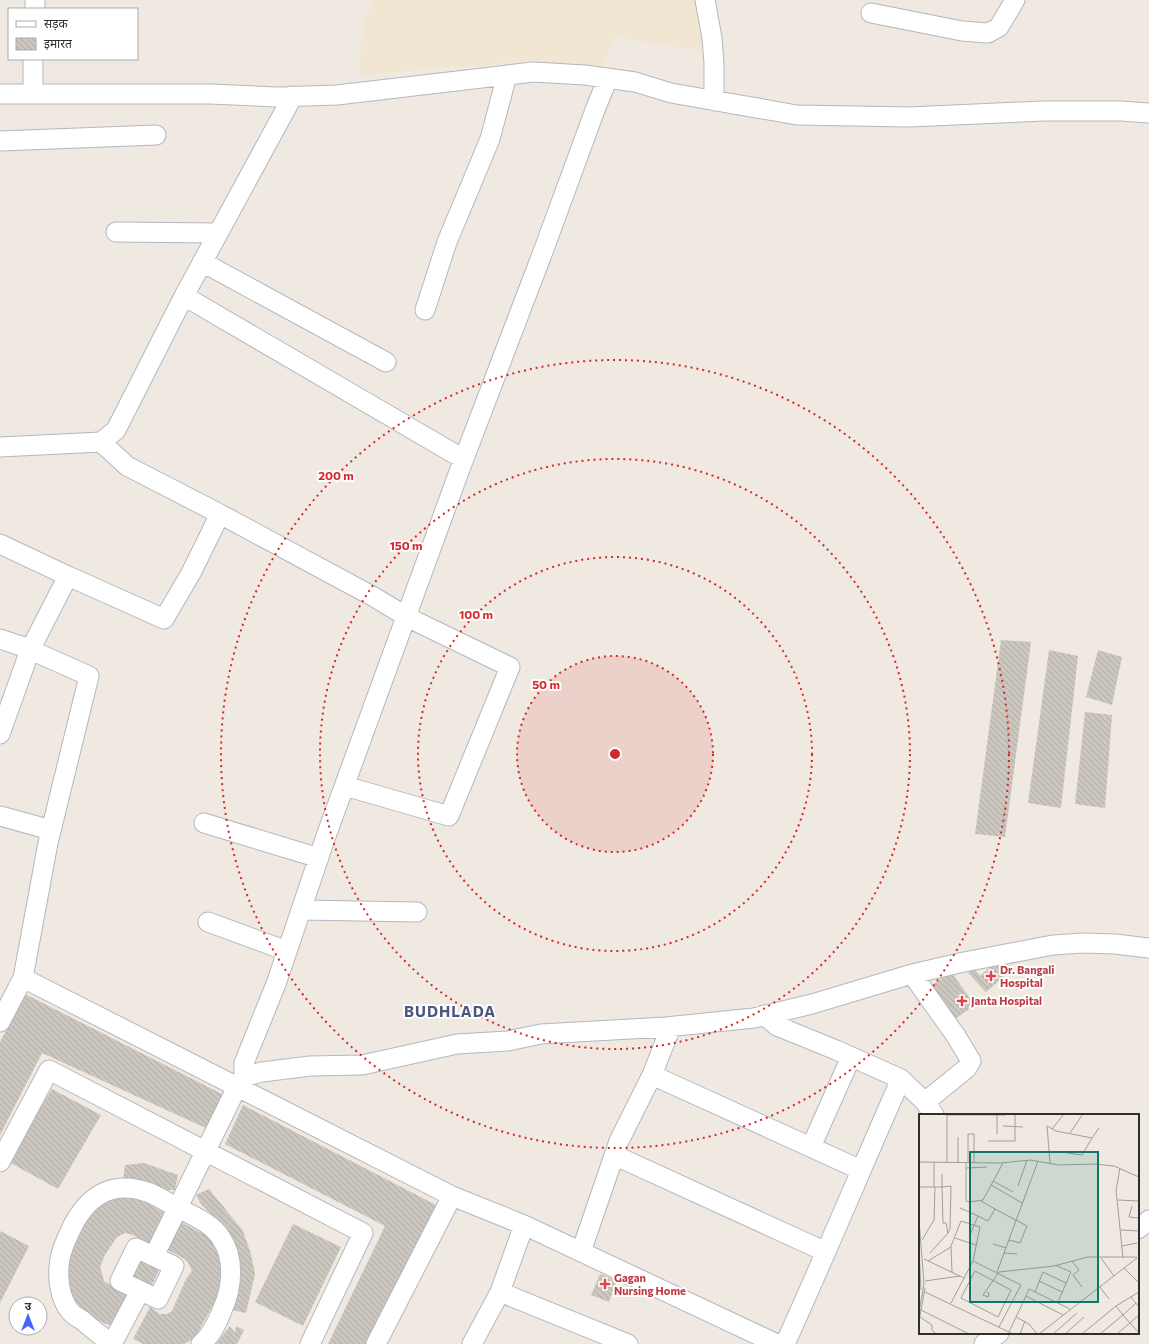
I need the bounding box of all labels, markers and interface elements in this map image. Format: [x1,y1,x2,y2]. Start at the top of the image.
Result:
legend [8,8,138,60]
text: सड़क [44,16,69,31]
text: इमारत [44,36,73,51]
text: 200 m [318,468,354,482]
text: 150 m [389,538,423,552]
text: 100 m [459,607,493,621]
text: 50 m [532,677,560,691]
centre of rings [608,747,622,761]
place label: Dr. Bangali Hospital [1000,963,1054,989]
marker: Dr. Bangali Hospital [985,970,997,982]
place label: Janta Hospital [971,994,1042,1008]
marker: Janta Hospital [956,995,968,1007]
district label: BUDHLADA [404,1002,496,1020]
inset map [919,1114,1139,1334]
place label: Gagan Nursing Home [614,1271,686,1297]
marker: Gagan Nursing Home [599,1278,611,1290]
north arrow [8,1296,48,1336]
text: उ [25,1299,32,1312]

